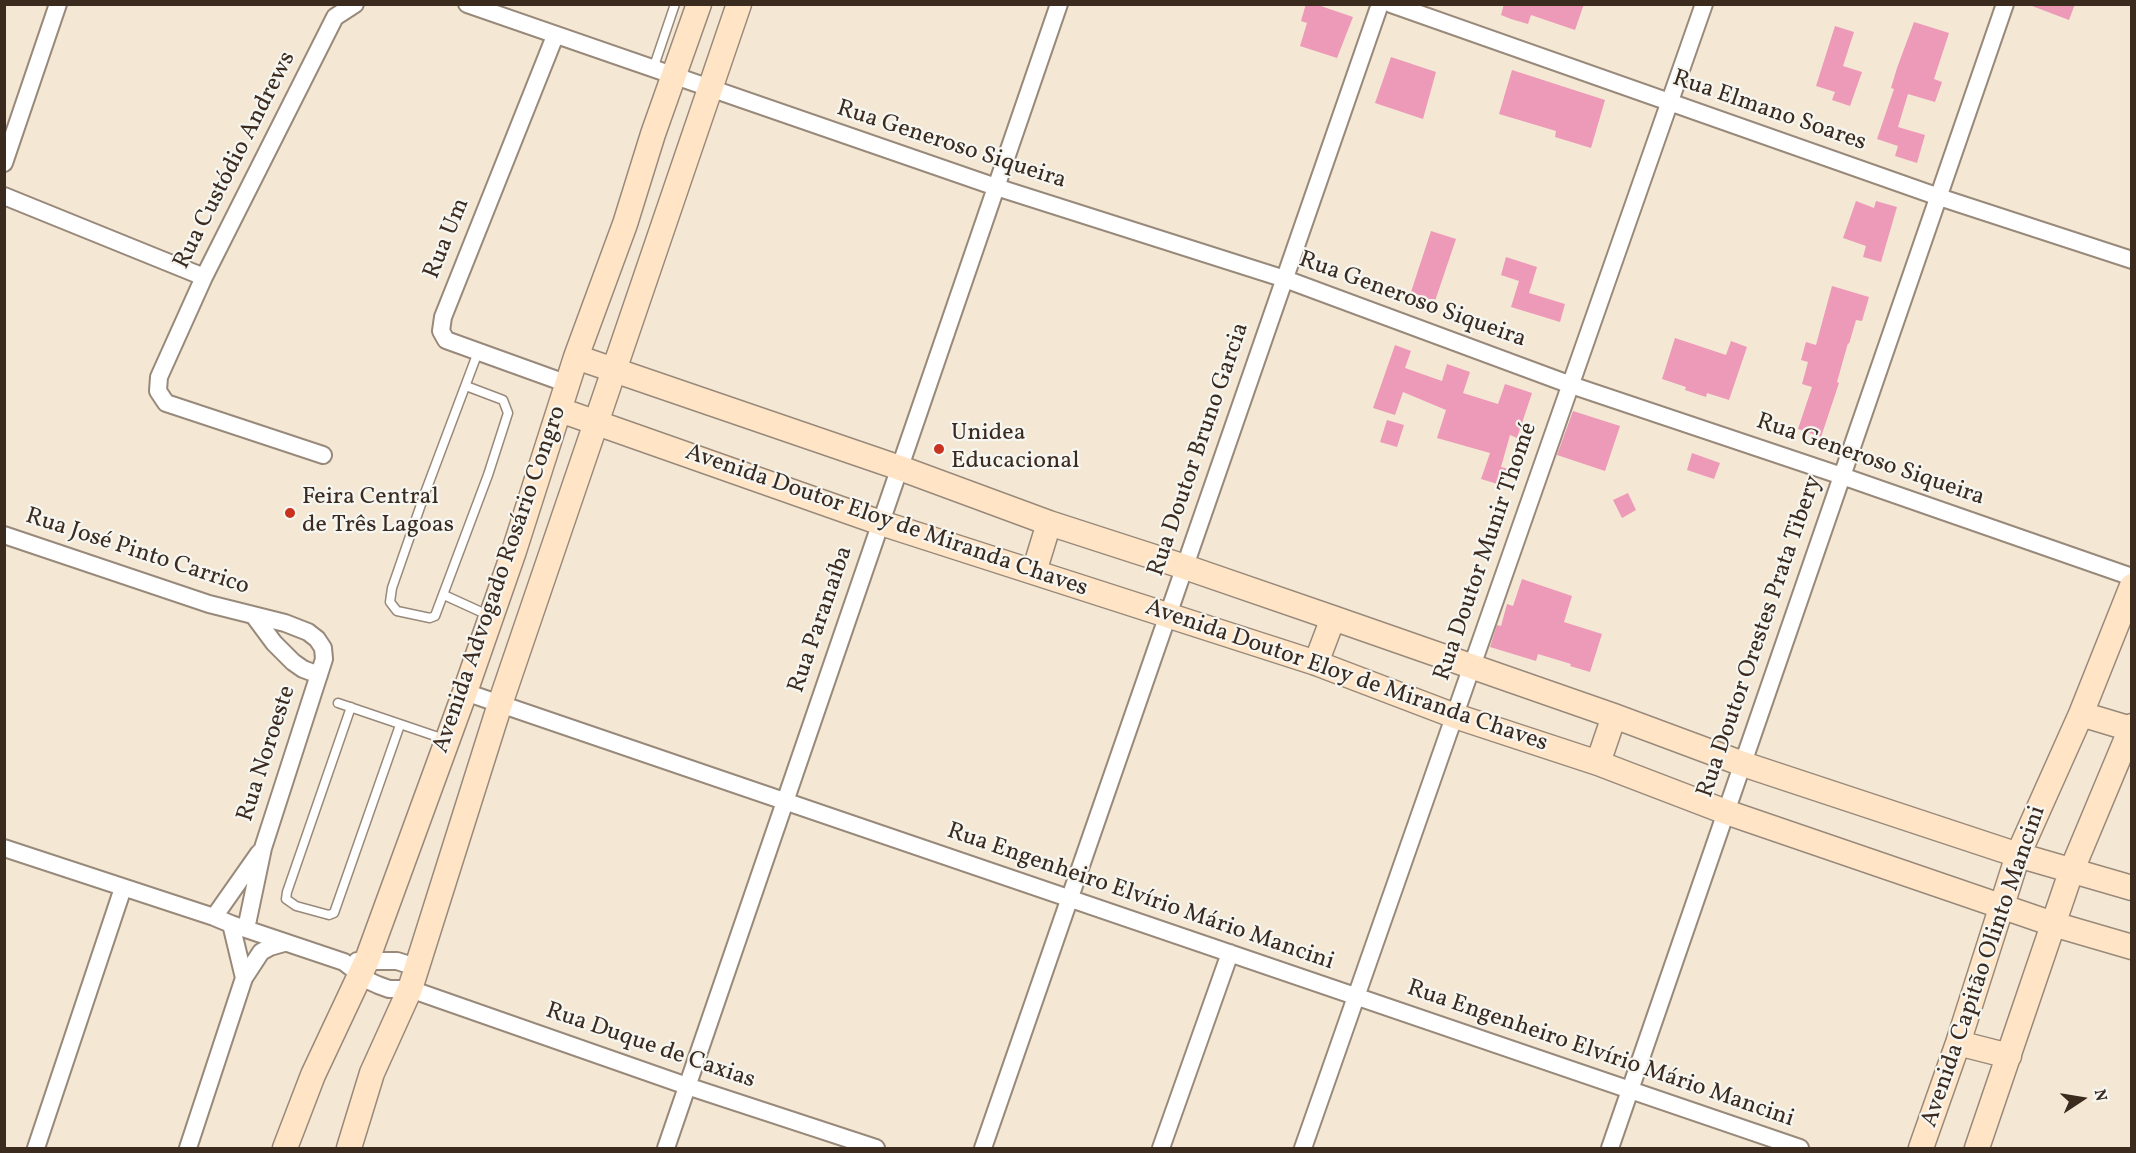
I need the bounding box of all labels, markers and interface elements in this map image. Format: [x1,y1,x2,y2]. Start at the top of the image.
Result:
street label: Rua Custódio Andrews [169,47,303,275]
street label: Rua Elmano Soares [1668,65,1870,159]
street label: Rua Generoso Siqueira [833,95,1069,197]
street label: Rua Um [419,195,477,283]
street label: Rua Generoso Siqueira [1294,246,1530,356]
street label: Rua Doutor Bruno Garcia [1143,319,1257,581]
street label: Avenida Advogado Rosário Congro [428,403,574,757]
street label: Rua Generoso Siqueira [1752,408,1988,514]
street label: Rua Doutor Munir Thomé [1429,419,1545,685]
place label: Unidea Educacional [951,421,1079,477]
street label: Avenida Doutor Eloy de Miranda Chaves [681,439,1091,605]
marker: Unidea Educacional [932,442,946,456]
street label: Rua Doutor Orestes Prata Tibery [1692,472,1830,802]
place label: Feira Central de Três Lagoas [302,485,454,541]
street label: Rua José Pinto Carrico [22,503,252,603]
marker: Feira Central de Três Lagoas [283,506,297,520]
street label: Rua Paranaíba [783,543,861,697]
street label: Avenida Doutor Eloy de Miranda Chaves [1141,594,1551,760]
street label: Rua Noroeste [232,682,304,826]
street label: Avenida Capitão Olinto Mancini [1916,803,2054,1131]
street label: Rua Engenheiro Elvírio Mário Mancini [943,818,1337,978]
street label: Rua Engenheiro Elvírio Mário Mancini [1403,975,1797,1135]
street label: Rua Duque de Caxias [541,998,759,1096]
north arrow [2052,1069,2112,1129]
text: N [2088,1087,2112,1103]

